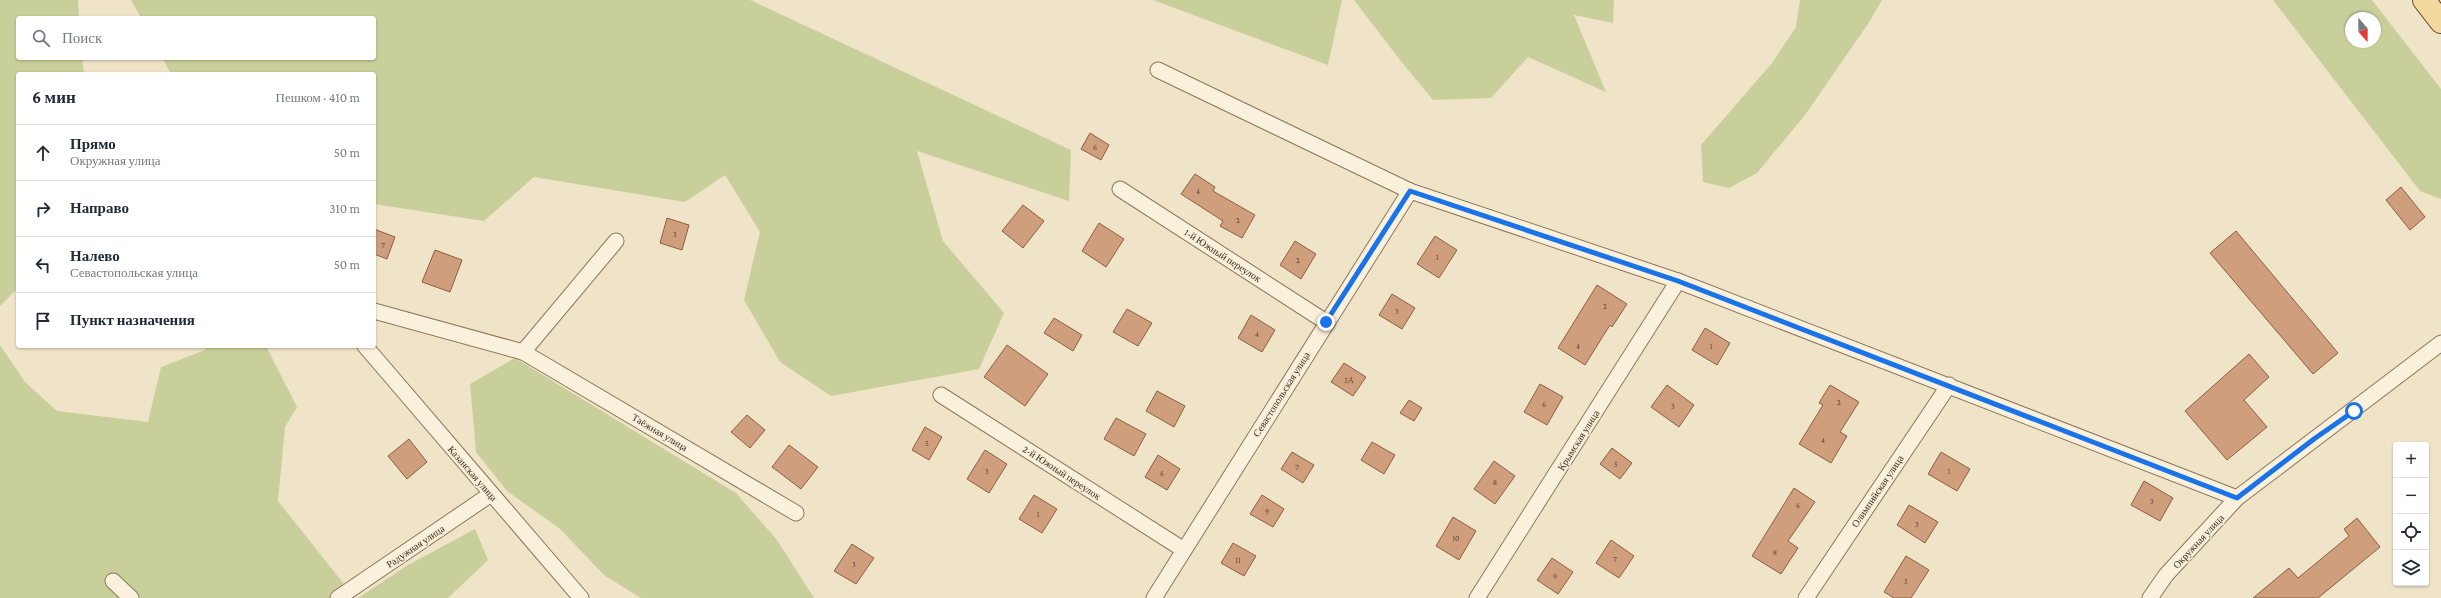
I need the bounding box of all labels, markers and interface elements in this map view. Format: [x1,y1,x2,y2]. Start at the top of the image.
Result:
north arrow [2345,12,2381,48]
search box [16,16,376,60]
icon: search [30,27,52,49]
text: Поиск [62,30,102,46]
text: 6 мин [32,88,76,107]
text: Пешком · 410 m [276,90,360,105]
text: Прямо [70,136,116,152]
icon: ahead [32,142,54,164]
house number: 6 [1093,143,1097,152]
text: 50 m [334,145,360,160]
text: Окружная улица [70,153,161,168]
house number: 4 [1196,187,1200,196]
icon: right [32,198,54,220]
text: Направо [70,200,129,216]
text: 310 m [329,201,360,216]
house number: 2 [1236,216,1240,225]
street label: 1-й Южный переулок [1182,227,1263,284]
house number: 3 [673,230,677,239]
house number: 7 [381,241,385,250]
text: Налево [70,248,120,264]
house number: 1 [1436,253,1439,262]
icon: left [32,254,54,276]
house number: 2 [1296,256,1300,265]
text: 50 m [334,257,360,272]
text: Севастопольская улица [70,265,198,280]
house number: 2 [1603,302,1607,311]
house number: 3 [1395,307,1399,316]
icon: arrive [32,310,54,332]
text: Пункт назначения [70,312,195,328]
route end [1317,313,1335,331]
house number: 4 [1255,330,1259,339]
house number: 4 [1576,342,1580,351]
house number: 1 [1710,342,1713,351]
street label: Севастопольская улица [1251,349,1312,439]
house number: 5А [1344,376,1354,385]
house number: 2 [1837,398,1841,407]
house number: 6 [1542,400,1546,409]
house number: 3 [1671,402,1675,411]
route start [2345,402,2363,420]
street label: Крымская улица [1555,407,1602,473]
street label: Таёжная улица [630,412,690,454]
house number: 4 [1821,436,1825,445]
house number: 5 [925,439,929,448]
map controls [2393,442,2429,586]
button: + [2393,442,2429,478]
street label: 2-й Южный переулок [1021,443,1103,502]
street label: Казанская улица [446,444,500,504]
street label: Олимпийская улица [1849,453,1906,529]
house number: 5 [1614,460,1618,469]
house number: 7 [1295,463,1299,472]
house number: 3 [985,467,989,476]
house number: 1 [1948,467,1951,476]
house number: 6 [1160,469,1164,478]
house number: 8 [1493,478,1497,487]
button: − [2393,478,2429,514]
house number: 3 [2150,497,2154,506]
house number: 6 [1796,501,1800,510]
house number: 9 [1265,507,1269,516]
house number: 1 [1037,510,1040,519]
street label: Окружная улица [2171,512,2227,571]
button: locate [2393,514,2429,550]
house number: 3 [1915,520,1919,529]
street label: Радужная улица [384,523,447,570]
house number: 10 [1452,534,1460,543]
house number: 8 [1773,548,1777,557]
button: layers [2393,550,2429,586]
house number: 7 [1613,555,1617,564]
house number: 11 [1235,556,1241,565]
house number: 3 [852,560,856,569]
house number: 9 [1553,572,1557,581]
house number: 5 [1904,577,1908,586]

